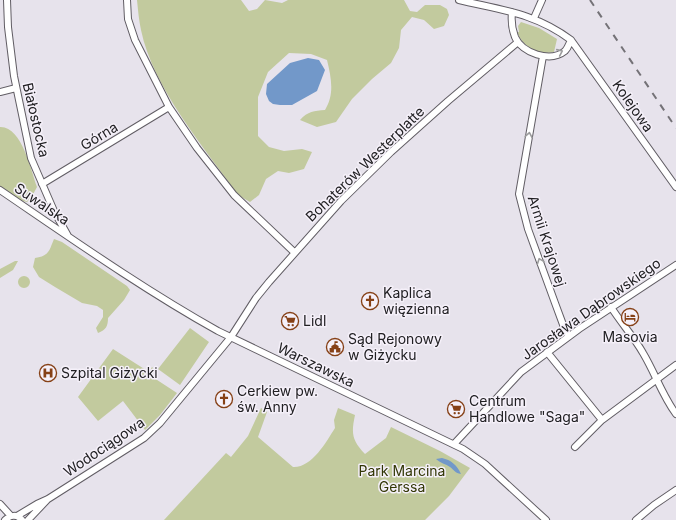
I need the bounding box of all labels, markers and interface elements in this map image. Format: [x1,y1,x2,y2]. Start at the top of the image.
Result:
one-way arrow [555,49,563,57]
street label: Kolejowa [609,76,657,135]
street label: Białostocka [20,81,53,159]
street label: Bohaterów Westerplatte [302,103,427,225]
street label: Górna [77,118,120,153]
one-way arrow [524,132,533,138]
street label: Suwalska [11,179,73,228]
street label: Armii Krajowej [525,193,570,289]
street label: Jarosława Dąbrowskiego [518,254,664,363]
one-way arrow [536,258,544,265]
place label: Kaplica więzienna [383,284,450,317]
church icon: Kaplica więzienna [360,291,380,311]
hotel icon: Masovia [620,307,640,327]
supermarket icon: Lidl [280,311,300,331]
place label: Lidl [303,312,326,329]
place label: Masovia [602,328,658,345]
place label: Sąd Rejonowy w Giżycku [348,330,442,363]
public building icon: Sąd Rejonowy w Giżycku [325,337,345,357]
street label: Warszawska [275,339,358,391]
hospital icon: Szpital Giżycki [38,363,58,383]
place label: Szpital Giżycki [61,364,158,381]
place label: Cerkiew pw. św. Anny [237,382,318,415]
church icon: Cerkiew pw. św. Anny [214,389,234,409]
place label: Centrum Handlowe "Saga" [469,392,585,425]
supermarket icon: Centrum Handlowe "Saga" [446,399,466,419]
street label: Wodociągowa [60,413,147,480]
park label: Park Marcina Gerssa [359,462,445,495]

